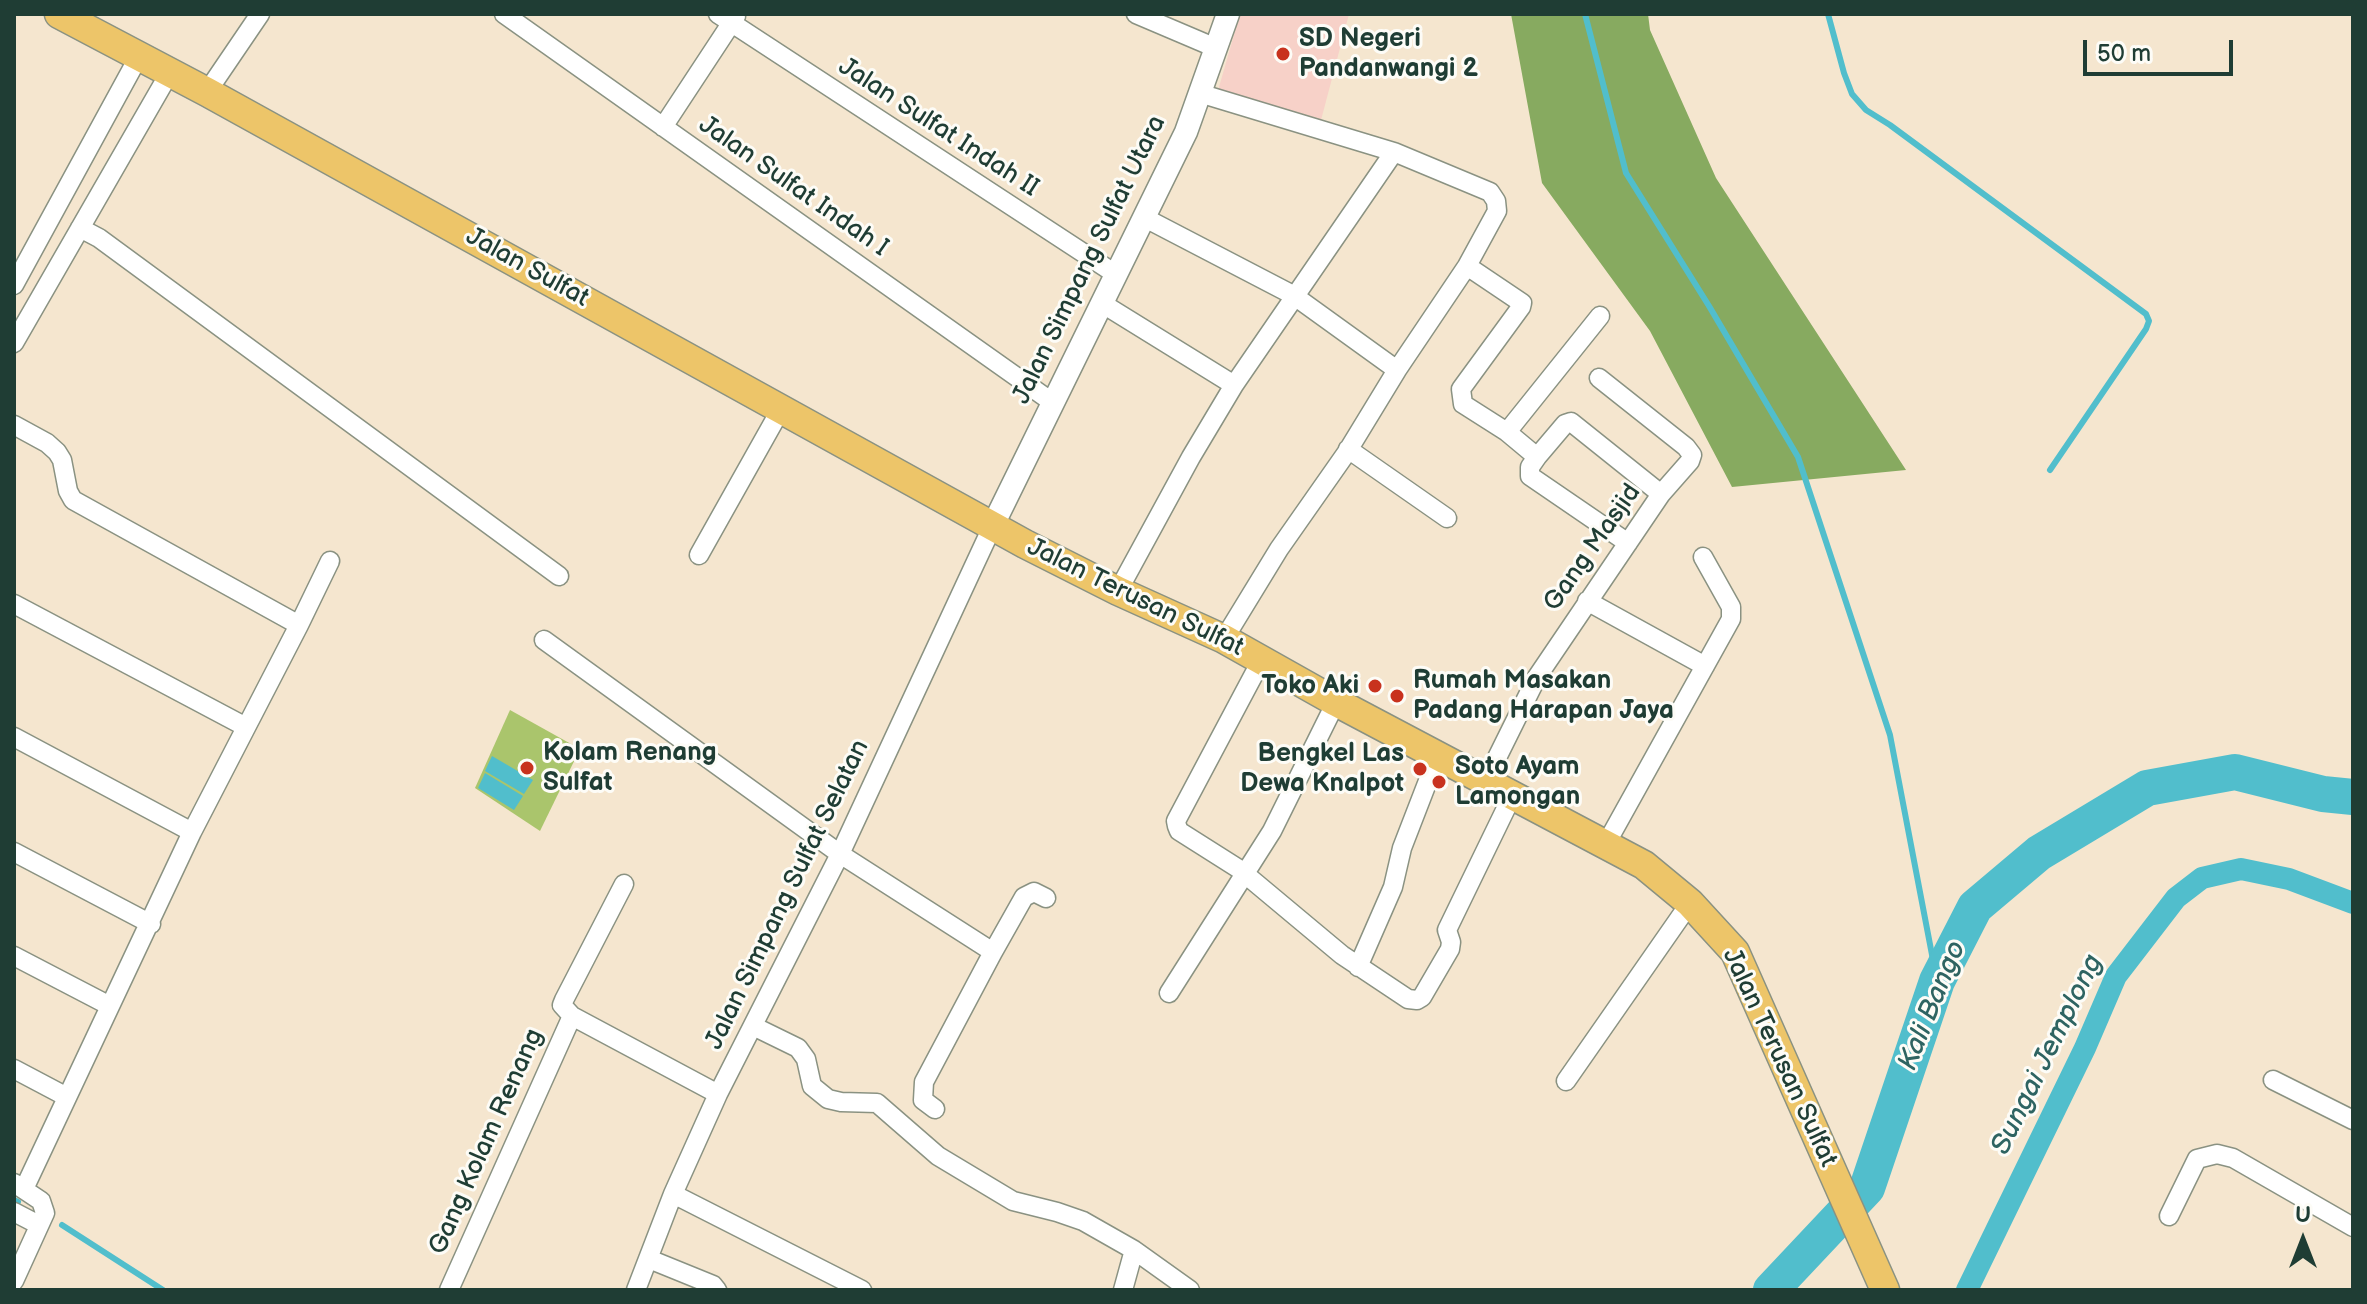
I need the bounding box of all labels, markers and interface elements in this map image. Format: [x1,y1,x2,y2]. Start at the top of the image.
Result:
place label: SD Negeri Pandanwangi 2 [1299,23,1478,84]
scale bar [2087,24,2237,74]
text: 50 m [2097,39,2151,68]
marker: SD Negeri Pandanwangi 2 [1274,45,1292,63]
street label: Jalan Sulfat Indah II [832,52,1044,204]
street label: Jalan Sulfat Indah I [692,110,894,264]
street label: Jalan Simpang Sulfat Utara [1007,111,1173,409]
street label: Jalan Sulfat [460,222,594,314]
street label: Gang Masjid [1538,478,1648,618]
street label: Jalan Terusan Sulfat [1022,532,1248,664]
place label: Rumah Masakan Padang Harapan Jaya [1413,665,1674,726]
place label: Toko Aki [1261,670,1359,702]
marker: Toko Aki [1366,677,1384,695]
marker: Rumah Masakan Padang Harapan Jaya [1388,687,1406,705]
street label: Jalan Simpang Sulfat Selatan [699,735,877,1055]
place label: Kolam Renang Sulfat [543,737,716,798]
place label: Bengkel Las Dewa Knalpot [1240,738,1404,800]
place label: Soto Ayam Lamongan [1455,751,1580,812]
marker: Kolam Renang Sulfat [518,759,536,777]
marker: Bengkel Las Dewa Knalpot [1411,760,1429,778]
marker: Soto Ayam Lamongan [1430,773,1448,791]
water label: Kali Bango [1892,936,1974,1076]
street label: Jalan Terusan Sulfat [1715,944,1843,1172]
water label: Sungai Jemplong [1985,949,2111,1161]
street label: Gang Kolam Renang [423,1024,551,1260]
north arrow [2263,1200,2343,1280]
text: U [2295,1202,2311,1229]

